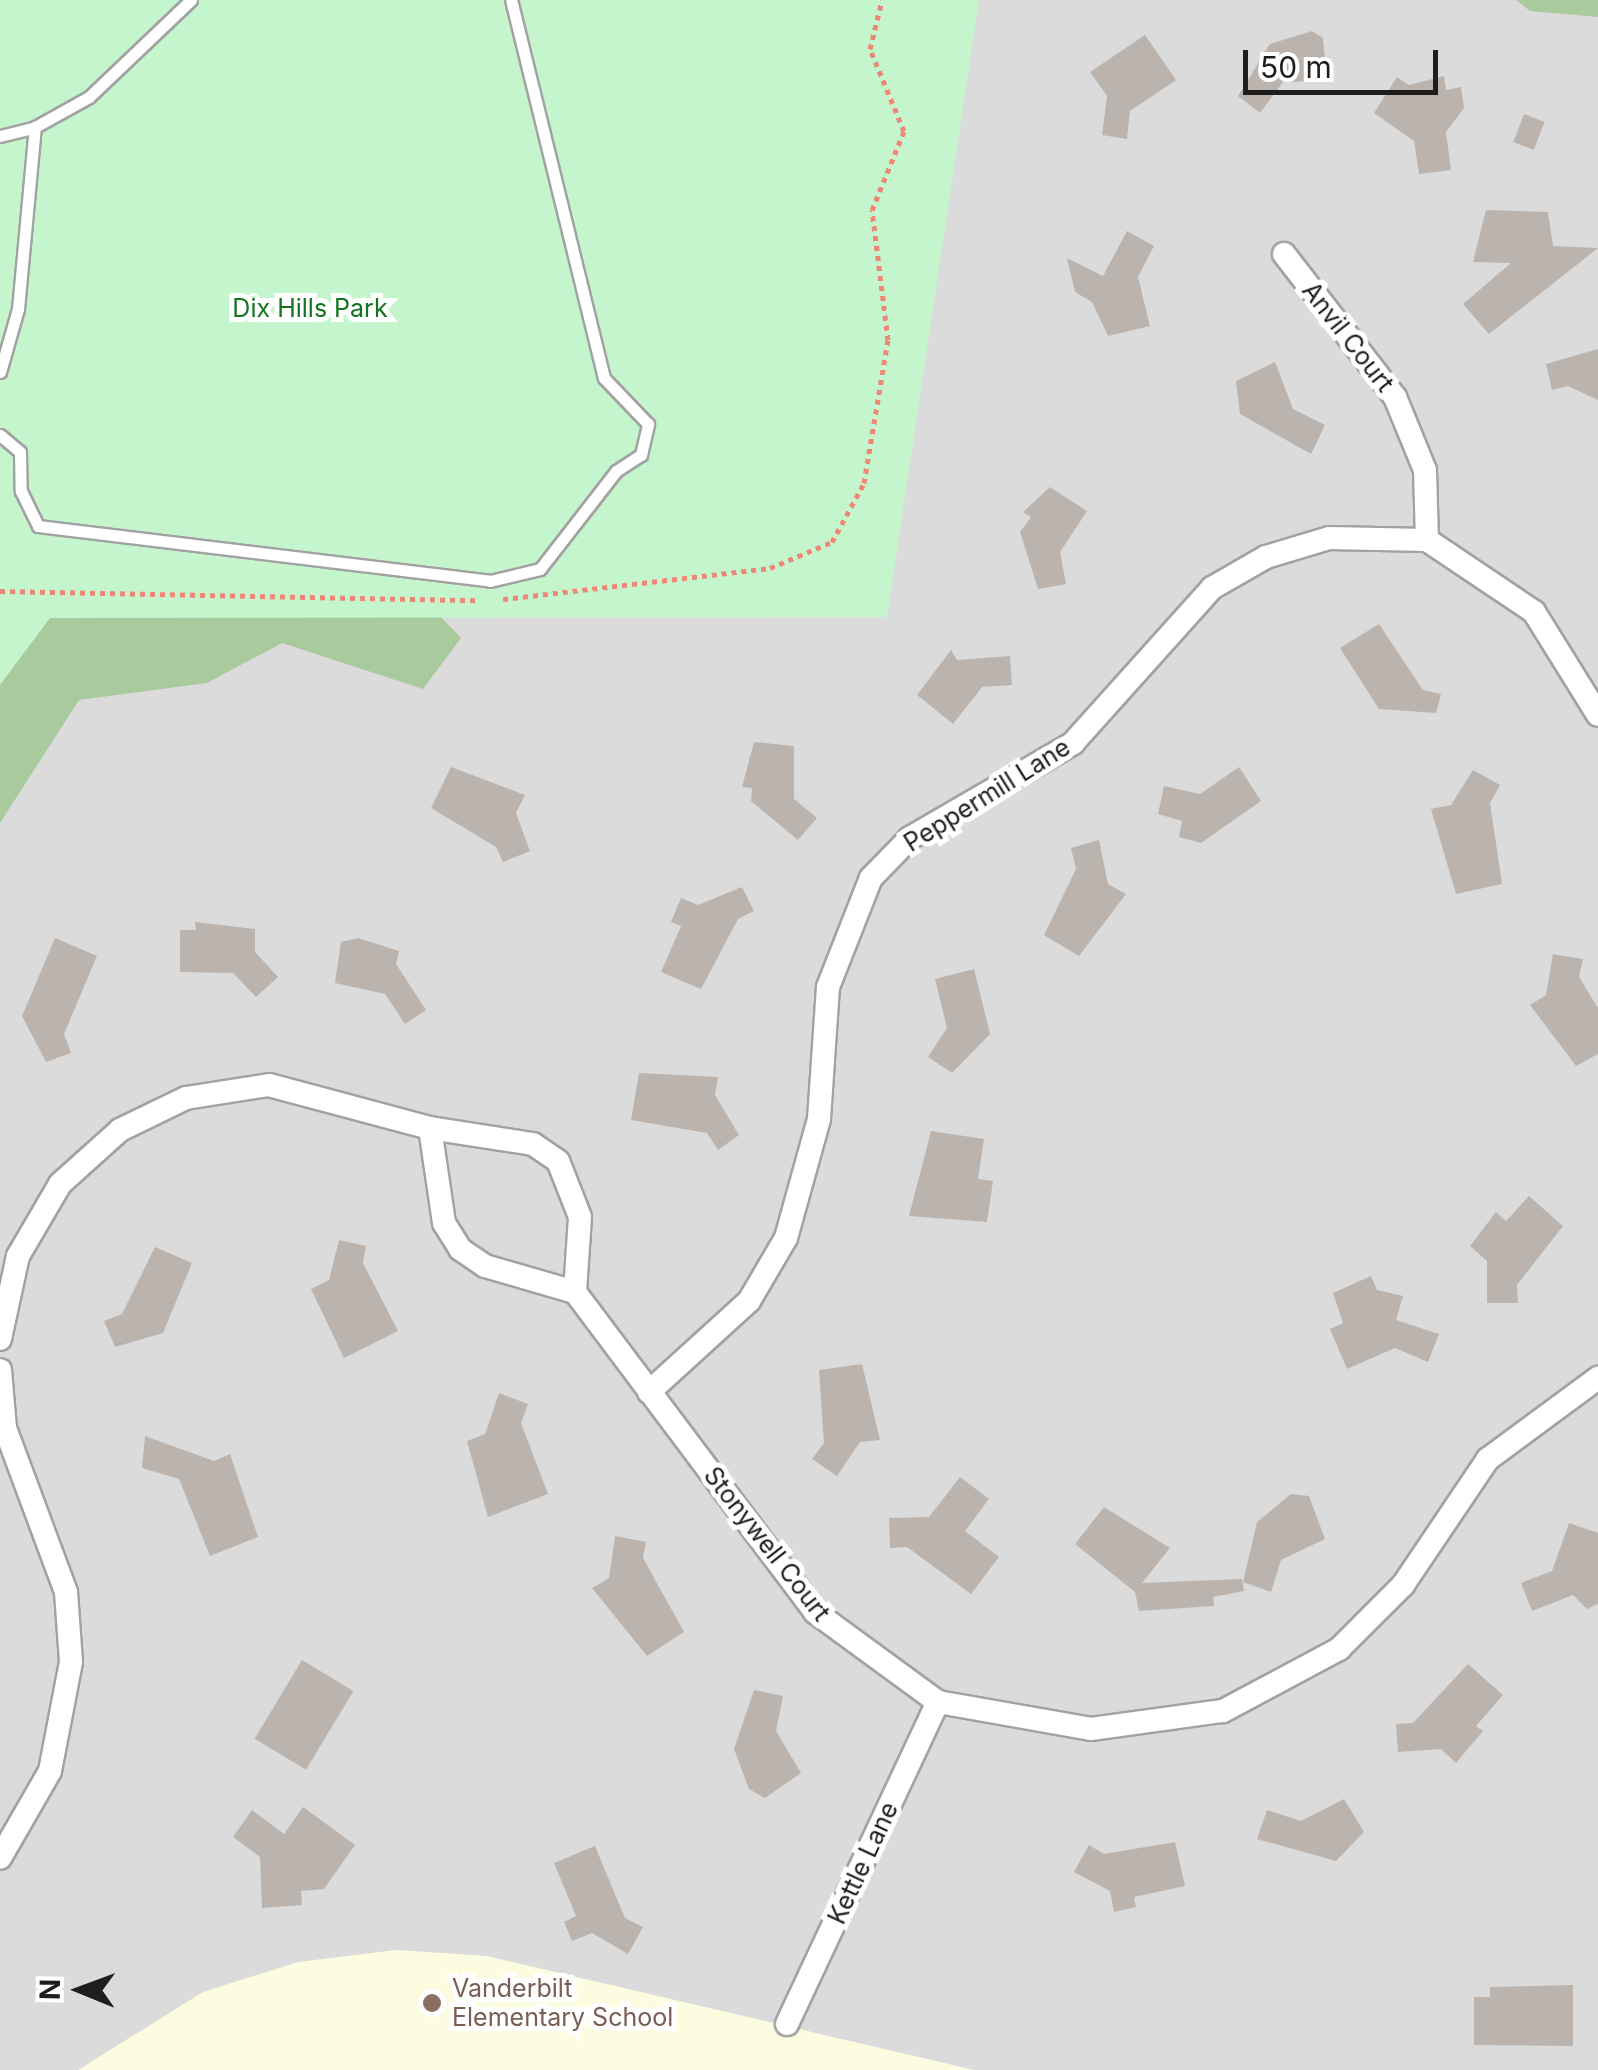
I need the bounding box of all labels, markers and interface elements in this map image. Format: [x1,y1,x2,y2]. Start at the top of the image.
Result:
scale bar [1248,30,1443,92]
text: 50 m [1260,49,1332,85]
street label: Anvil Court [1296,276,1400,398]
park label: Dix Hills Park [232,293,388,323]
street label: Peppermill Lane [898,732,1076,858]
street label: Stonywell Court [698,1461,836,1627]
street label: Kettle Lane [822,1797,904,1929]
north arrow [30,1940,130,2040]
place label: Vanderbilt Elementary School [452,1974,673,2033]
text: N [33,1979,67,2000]
marker: Vanderbilt Elementary School [421,1992,443,2014]

